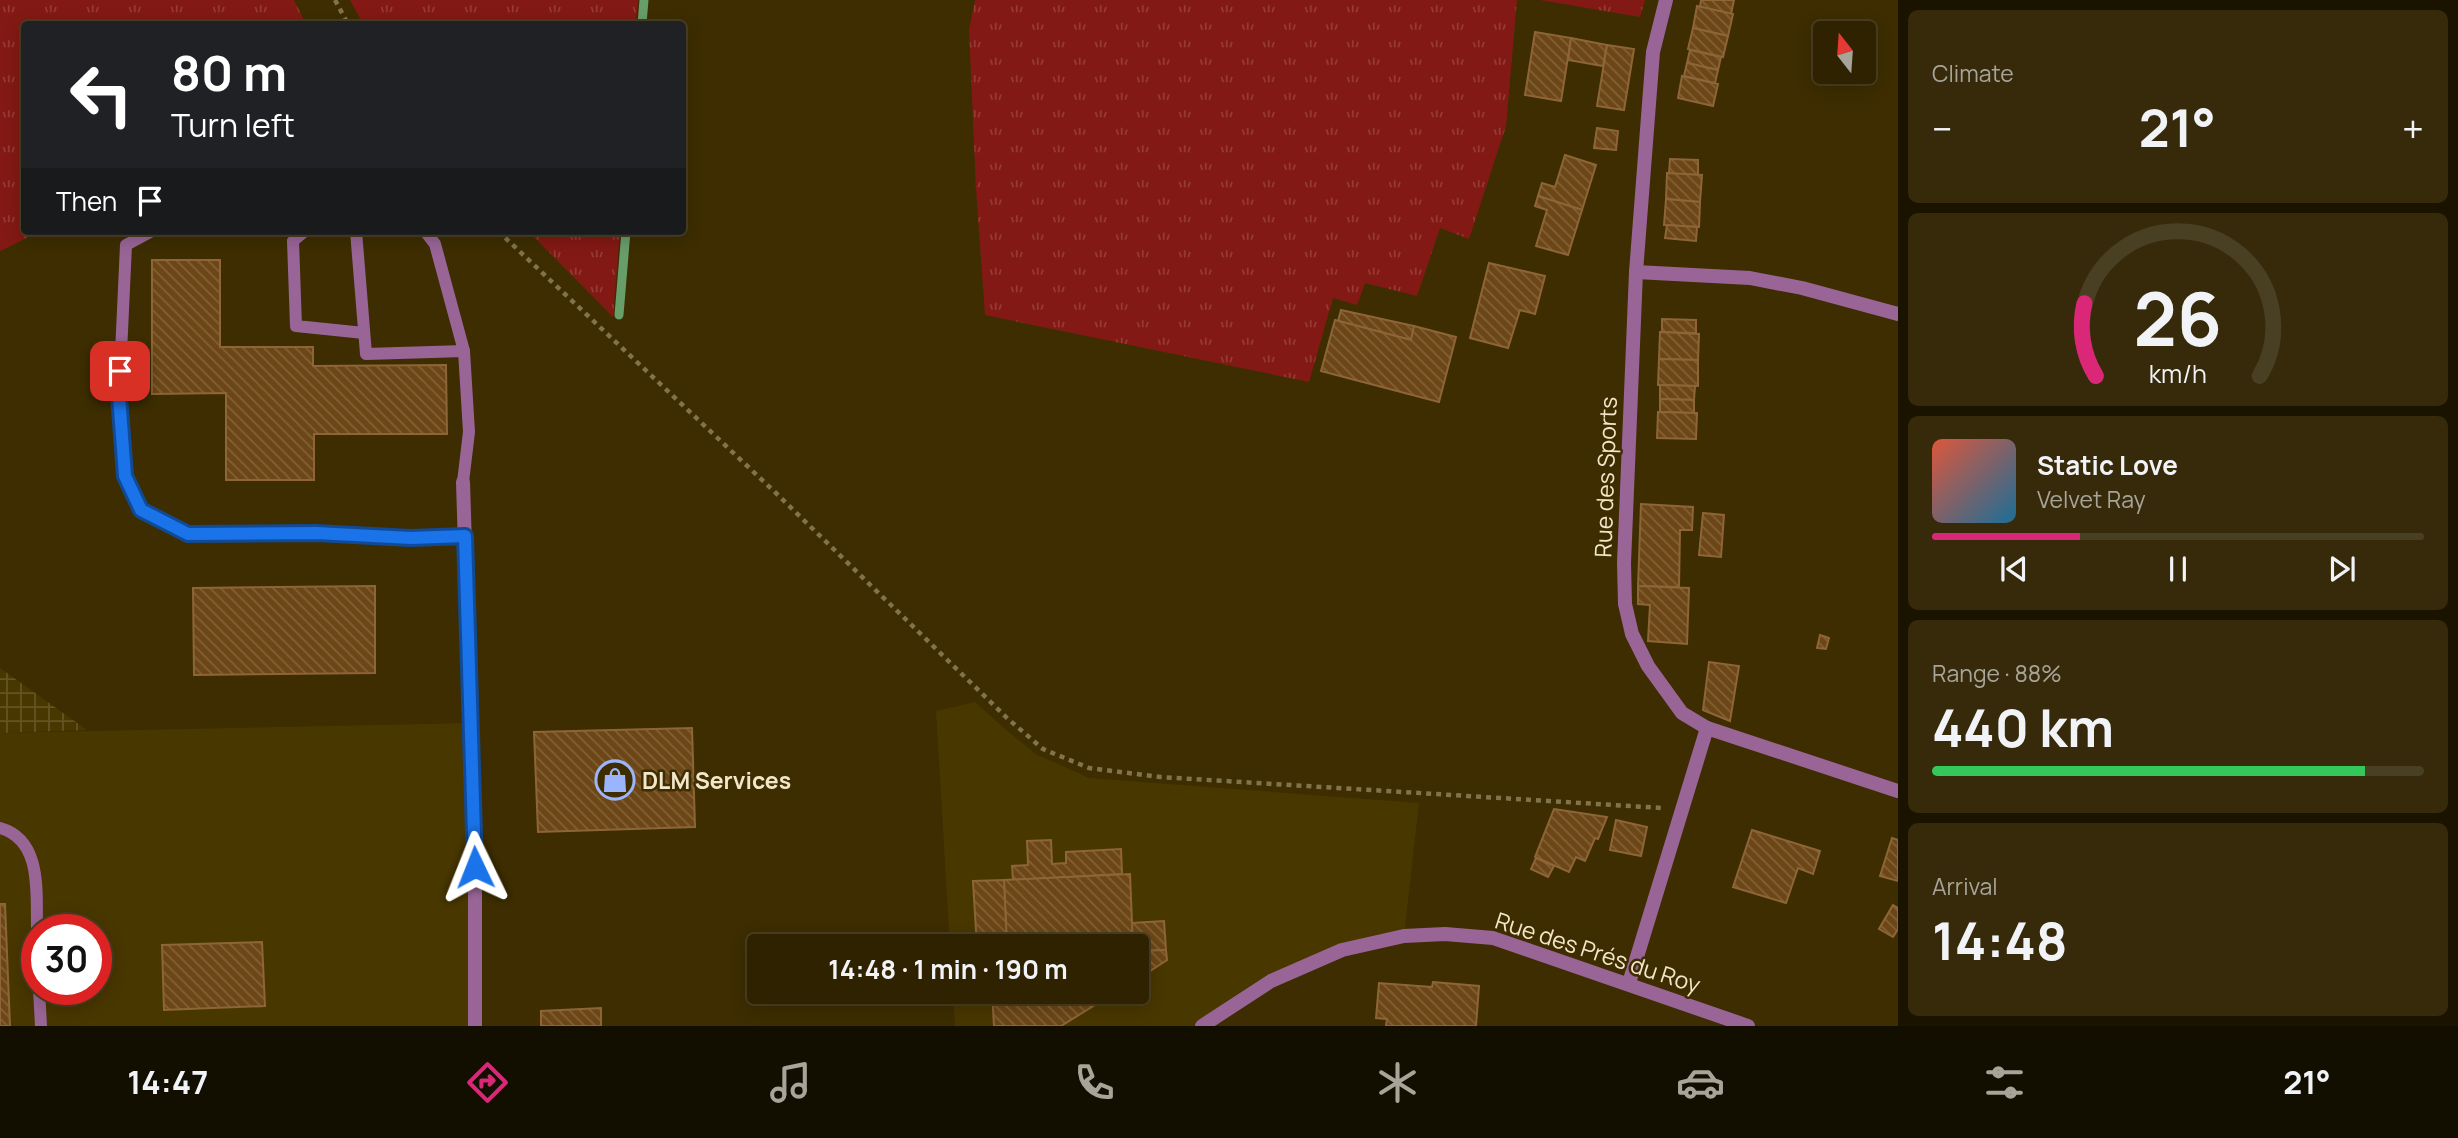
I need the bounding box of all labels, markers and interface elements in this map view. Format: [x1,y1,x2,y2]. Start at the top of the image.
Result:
north arrow [1813,21,1876,84]
map controls [1813,21,1876,84]
text: 80 m [171,39,287,106]
icon: left [56,49,147,140]
text: Climate [1932,57,2014,89]
text: 21° [2139,92,2216,163]
text: − [1932,102,1953,154]
text: + [2402,102,2424,154]
text: Turn left [171,103,295,147]
icon: arrive [131,182,169,220]
text: Then [56,183,117,219]
text: 26 [2134,268,2222,368]
pin [90,341,150,401]
icon: arrive [101,352,139,390]
text: km/h [2149,356,2207,391]
street label: Rue des Sports [1586,396,1624,558]
text: Static Love [2037,447,2178,483]
text: Velvet Ray [2037,483,2146,515]
icon: previous [1995,550,2033,588]
icon: pause [2159,550,2197,588]
icon: next [2323,550,2361,588]
text: Range · 88% [1932,657,2062,689]
text: 440 km [1932,692,2114,763]
shop icon: DLM Services [594,759,636,801]
place label: DLM Services [642,764,791,796]
position arrow [438,830,512,904]
text: Arrival [1932,870,1998,902]
street label: Rue des Prés du Roy [1491,904,1705,1000]
text: 14:48 [1932,905,2068,976]
speed limit sign: 30 [21,914,112,1005]
text: 14:48 · 1 min · 190 m [828,951,1068,987]
icon: directions [463,1058,512,1107]
icon: music [766,1058,815,1107]
icon: phone [1070,1058,1119,1107]
icon: climate [1373,1058,1422,1107]
icon: car [1676,1058,1725,1107]
icon: filters [1980,1058,2029,1107]
text: 14:47 [127,1060,208,1104]
text: 21° [2283,1060,2331,1104]

